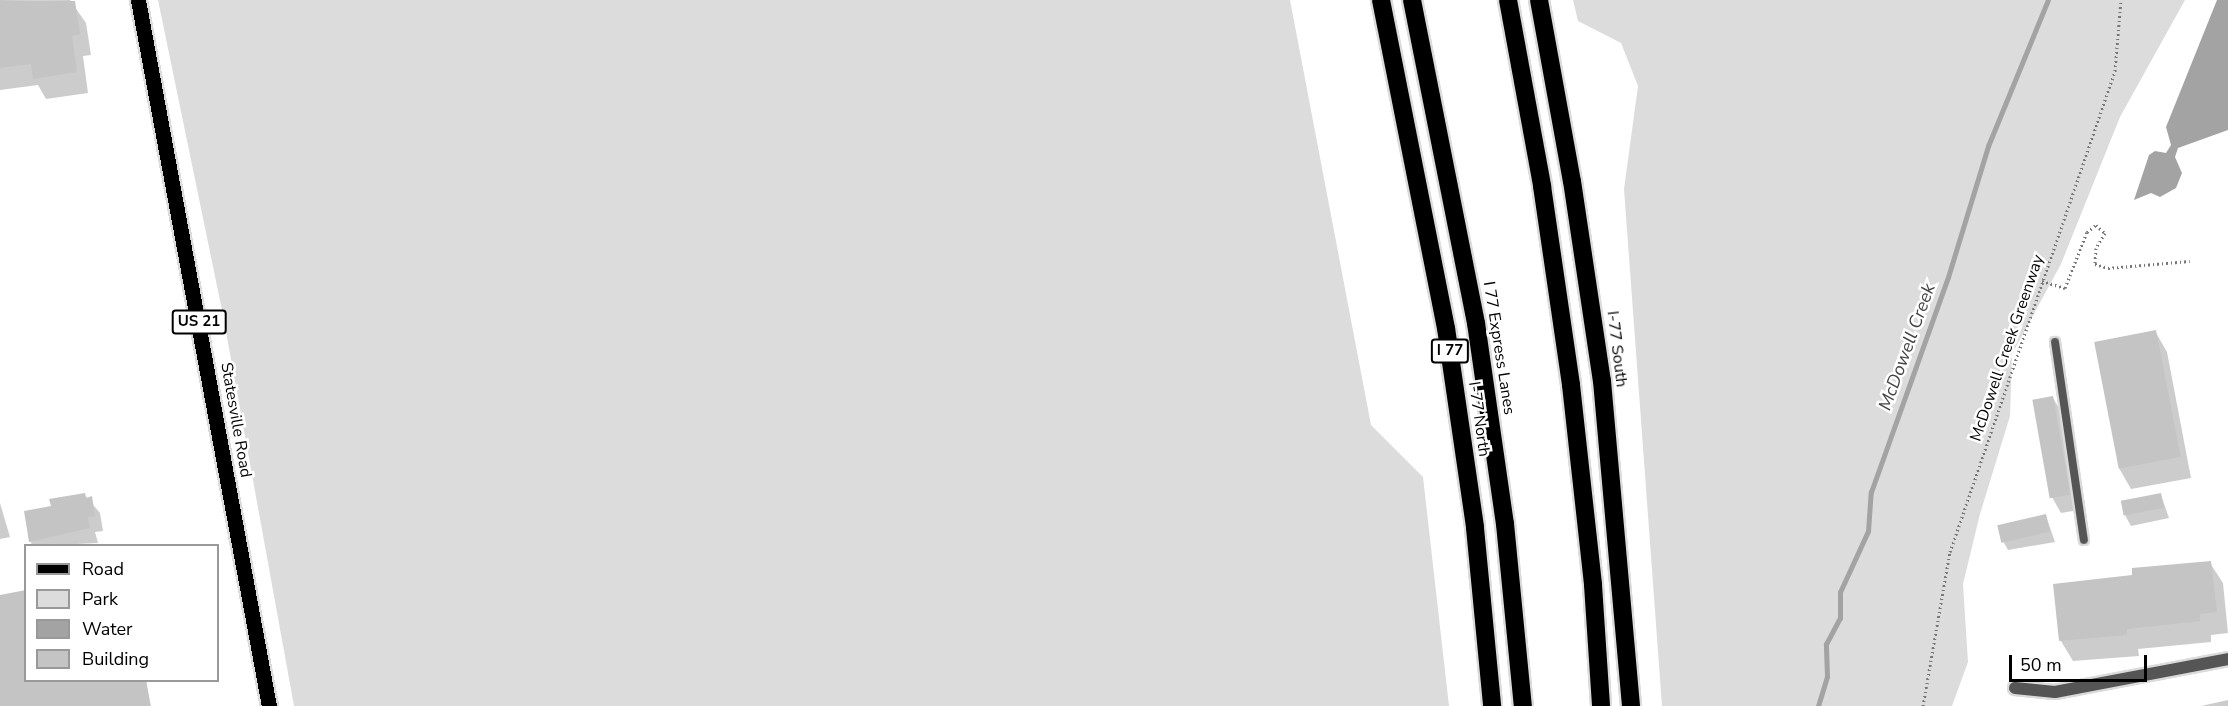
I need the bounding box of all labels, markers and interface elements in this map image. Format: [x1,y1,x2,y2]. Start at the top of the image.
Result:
street label: McDowell Creek Greenway [1966,252,2048,444]
street label: I 77 Express Lanes [1479,280,1519,416]
water label: McDowell Creek [1874,281,1940,413]
road number: US 21 [170,310,228,334]
street label: I-77 South [1603,310,1631,388]
road number: I 77 [1430,339,1470,363]
street label: Statesville Road [216,361,256,479]
street label: I-77 North [1464,380,1494,458]
legend [24,544,219,682]
text: Road [82,557,124,581]
text: Park [82,587,118,611]
text: Water [82,617,133,641]
scale bar [2012,643,2150,681]
text: Building [82,647,149,671]
text: 50 m [2020,653,2062,677]

